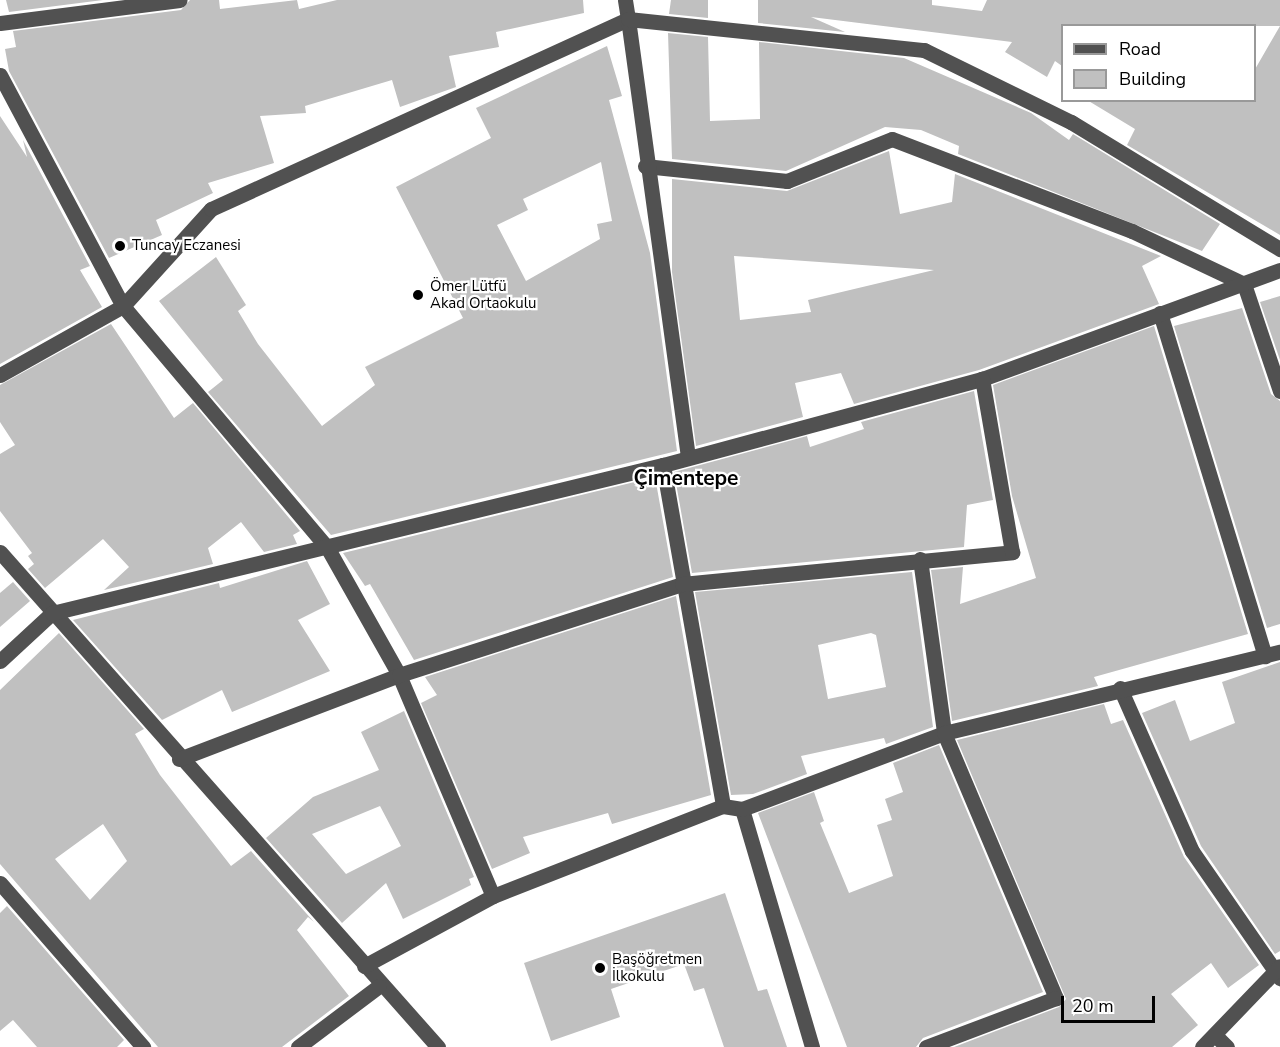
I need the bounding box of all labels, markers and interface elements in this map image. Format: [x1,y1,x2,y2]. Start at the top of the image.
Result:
legend [1061,24,1256,102]
text: Road [1119,37,1161,61]
text: Building [1119,67,1186,91]
place label: Tuncay Eczanesi [132,237,241,255]
marker: Tuncay Eczanesi [113,239,127,253]
place label: Ömer Lütfü Akad Ortaokulu [430,277,536,312]
marker: Ömer Lütfü Akad Ortaokulu [411,288,425,302]
district label: Çimentepe [633,465,739,491]
place label: Başöğretmen İlkokulu [612,950,702,985]
marker: Başöğretmen İlkokulu [593,961,607,975]
scale bar [1064,984,1158,1022]
text: 20 m [1072,994,1114,1018]

